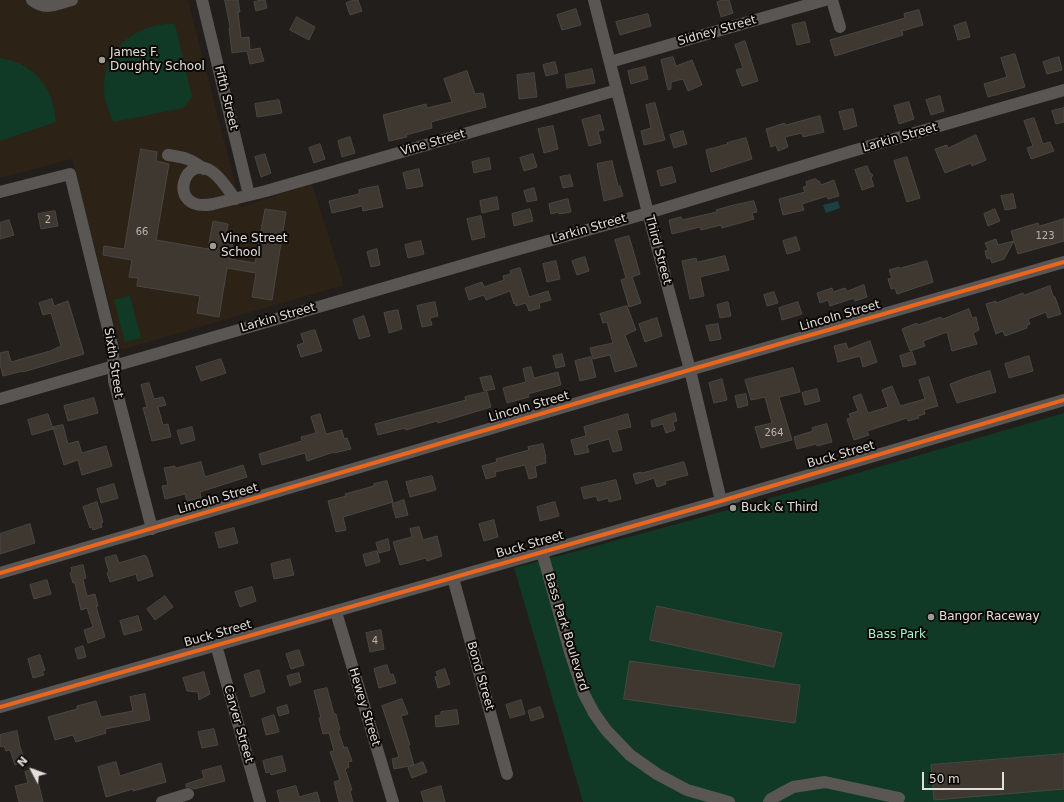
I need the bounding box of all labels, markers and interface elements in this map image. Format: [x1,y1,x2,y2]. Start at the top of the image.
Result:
street label: Sidney Street [676,13,758,49]
place label: James F. Doughty School [110,46,205,74]
marker: James F. Doughty School [97,55,107,65]
street label: Fifth Street [211,64,241,132]
street label: Larkin Street [861,120,939,156]
street label: Vine Street [399,127,467,159]
street label: Larkin Street [550,211,628,247]
house number: 2 [45,214,51,226]
street label: Third Street [642,214,674,286]
house number: 66 [136,226,148,238]
house number: 123 [1035,230,1055,242]
place label: Vine Street School [221,232,288,260]
marker: Vine Street School [208,241,218,251]
street label: Lincoln Street [798,298,882,334]
street label: Larkin Street [239,300,317,336]
street label: Sixth Street [100,327,126,399]
street label: Lincoln Street [487,389,571,425]
house number: 264 [764,427,784,439]
street label: Buck Street [806,438,876,472]
street label: Lincoln Street [176,481,260,517]
place label: Buck & Third [741,501,818,515]
marker: Buck & Third [728,503,738,513]
street label: Buck Street [495,528,565,562]
street label: Bass Park Boulevard [541,571,591,693]
place label: Bangor Raceway [939,610,1040,624]
marker: Bangor Raceway [926,612,936,622]
street label: Buck Street [183,617,253,651]
park label: Bass Park [868,628,926,642]
house number: 4 [372,635,378,647]
street label: Bond Street [463,640,497,712]
street label: Hewey Street [345,666,383,748]
street label: Carver Street [220,683,256,765]
north arrow [12,750,52,790]
text: N [15,754,30,770]
scale bar [924,764,1006,790]
text: 50 m [929,772,960,786]

